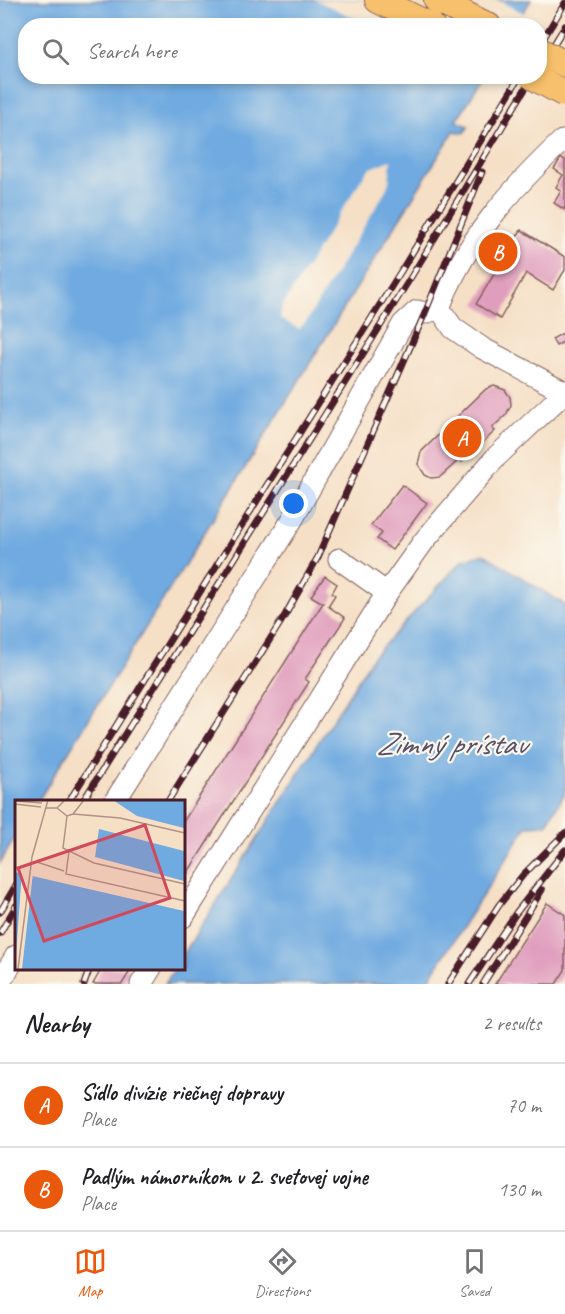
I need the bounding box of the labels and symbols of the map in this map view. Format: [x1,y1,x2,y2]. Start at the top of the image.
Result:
pin: B [478,230,518,274]
pin: A [442,416,482,460]
your location [279,489,308,518]
water label: Zimný prístav [376,723,531,764]
inset map [15,800,184,969]

